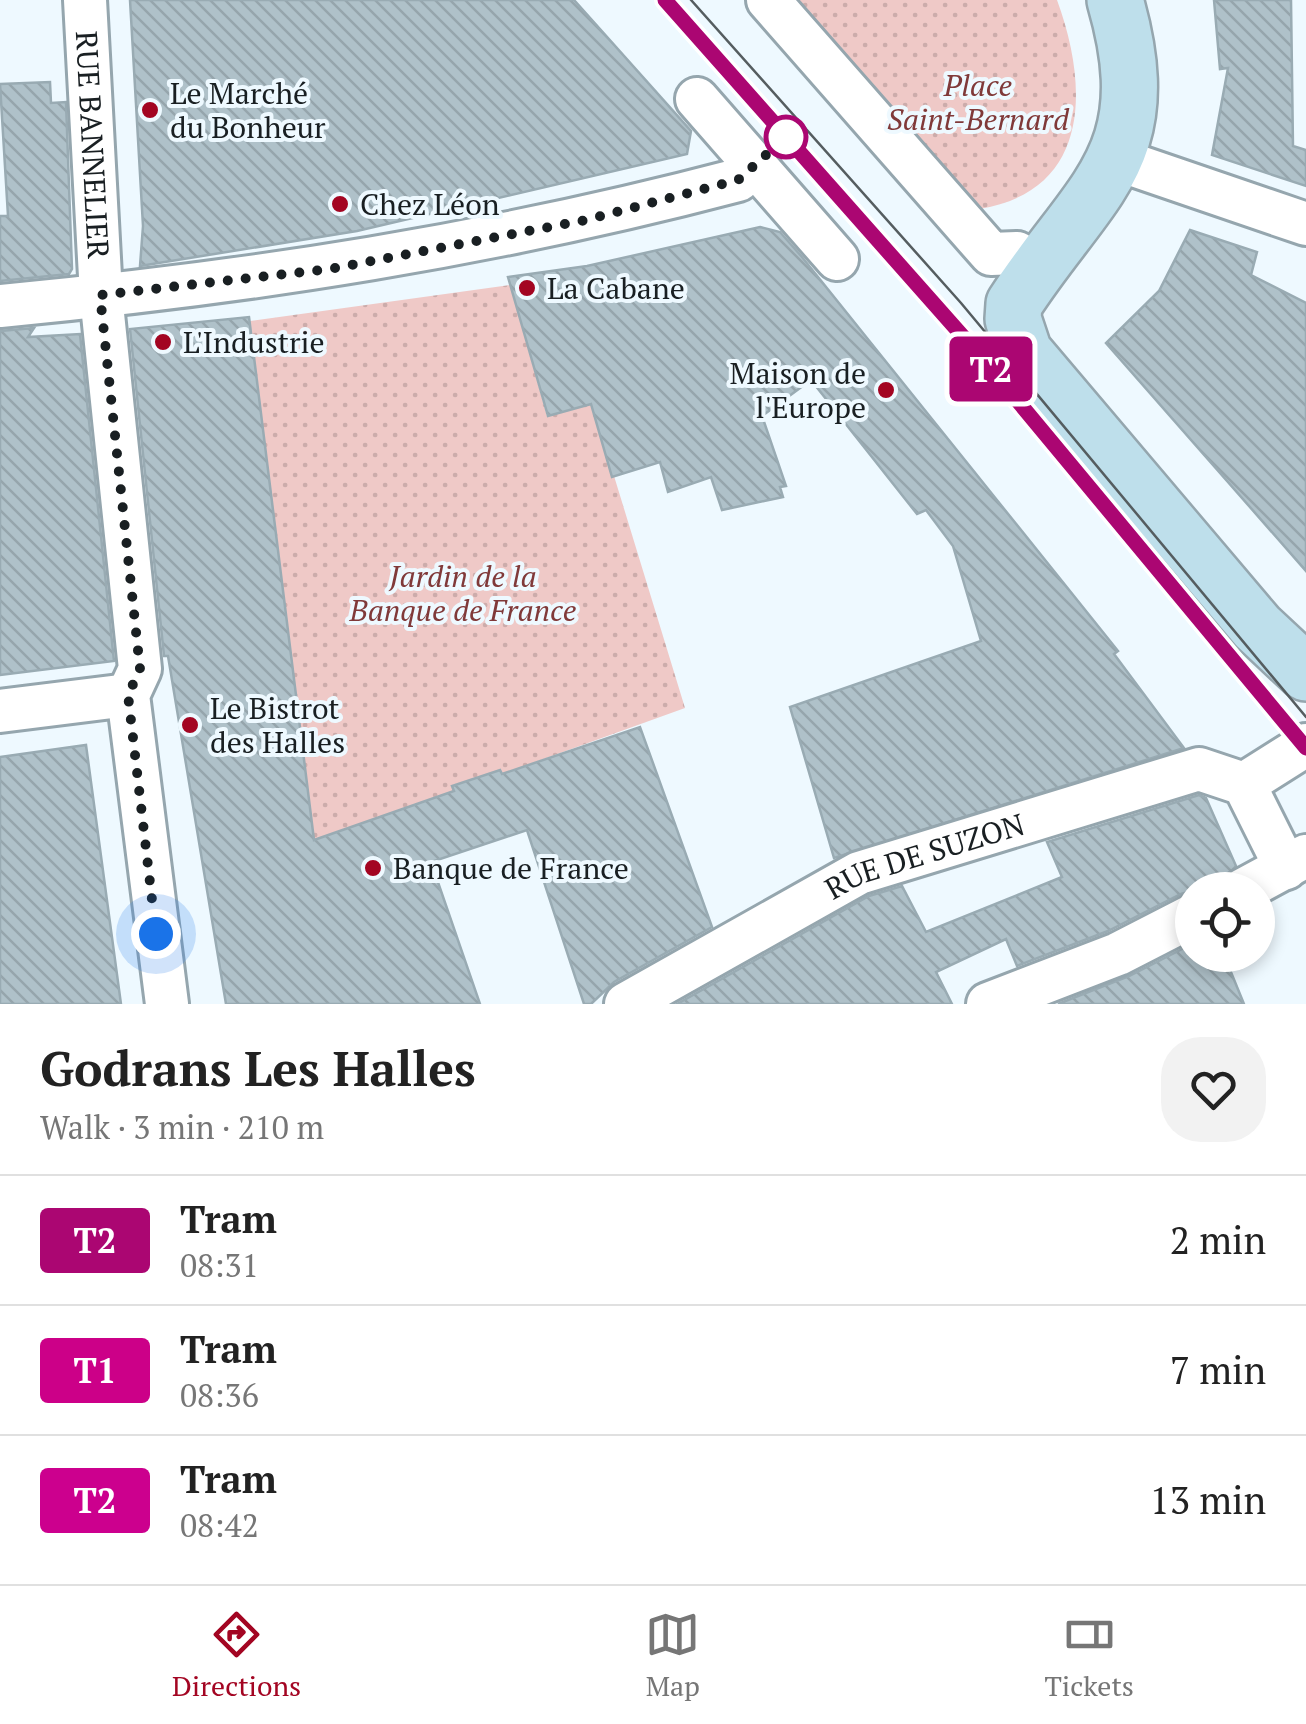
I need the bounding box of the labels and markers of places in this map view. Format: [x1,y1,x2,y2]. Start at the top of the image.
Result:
place label: Le Marché du Bonheur [170,73,326,147]
marker: Le Marché du Bonheur [139,99,161,121]
unlabelled marker [765,116,807,158]
place label: Chez Léon [360,184,500,224]
marker: Chez Léon [329,193,351,215]
place label: La Cabane [547,268,685,308]
marker: La Cabane [516,277,538,299]
place label: L'Industrie [183,322,325,362]
marker: L'Industrie [152,331,174,353]
place label: Maison de l'Europe [729,353,866,427]
marker: Maison de l'Europe [875,379,897,401]
place label: Le Bistrot des Halles [210,688,345,762]
marker: Le Bistrot des Halles [179,714,201,736]
place label: Banque de France [393,848,629,888]
marker: Banque de France [362,857,384,879]

